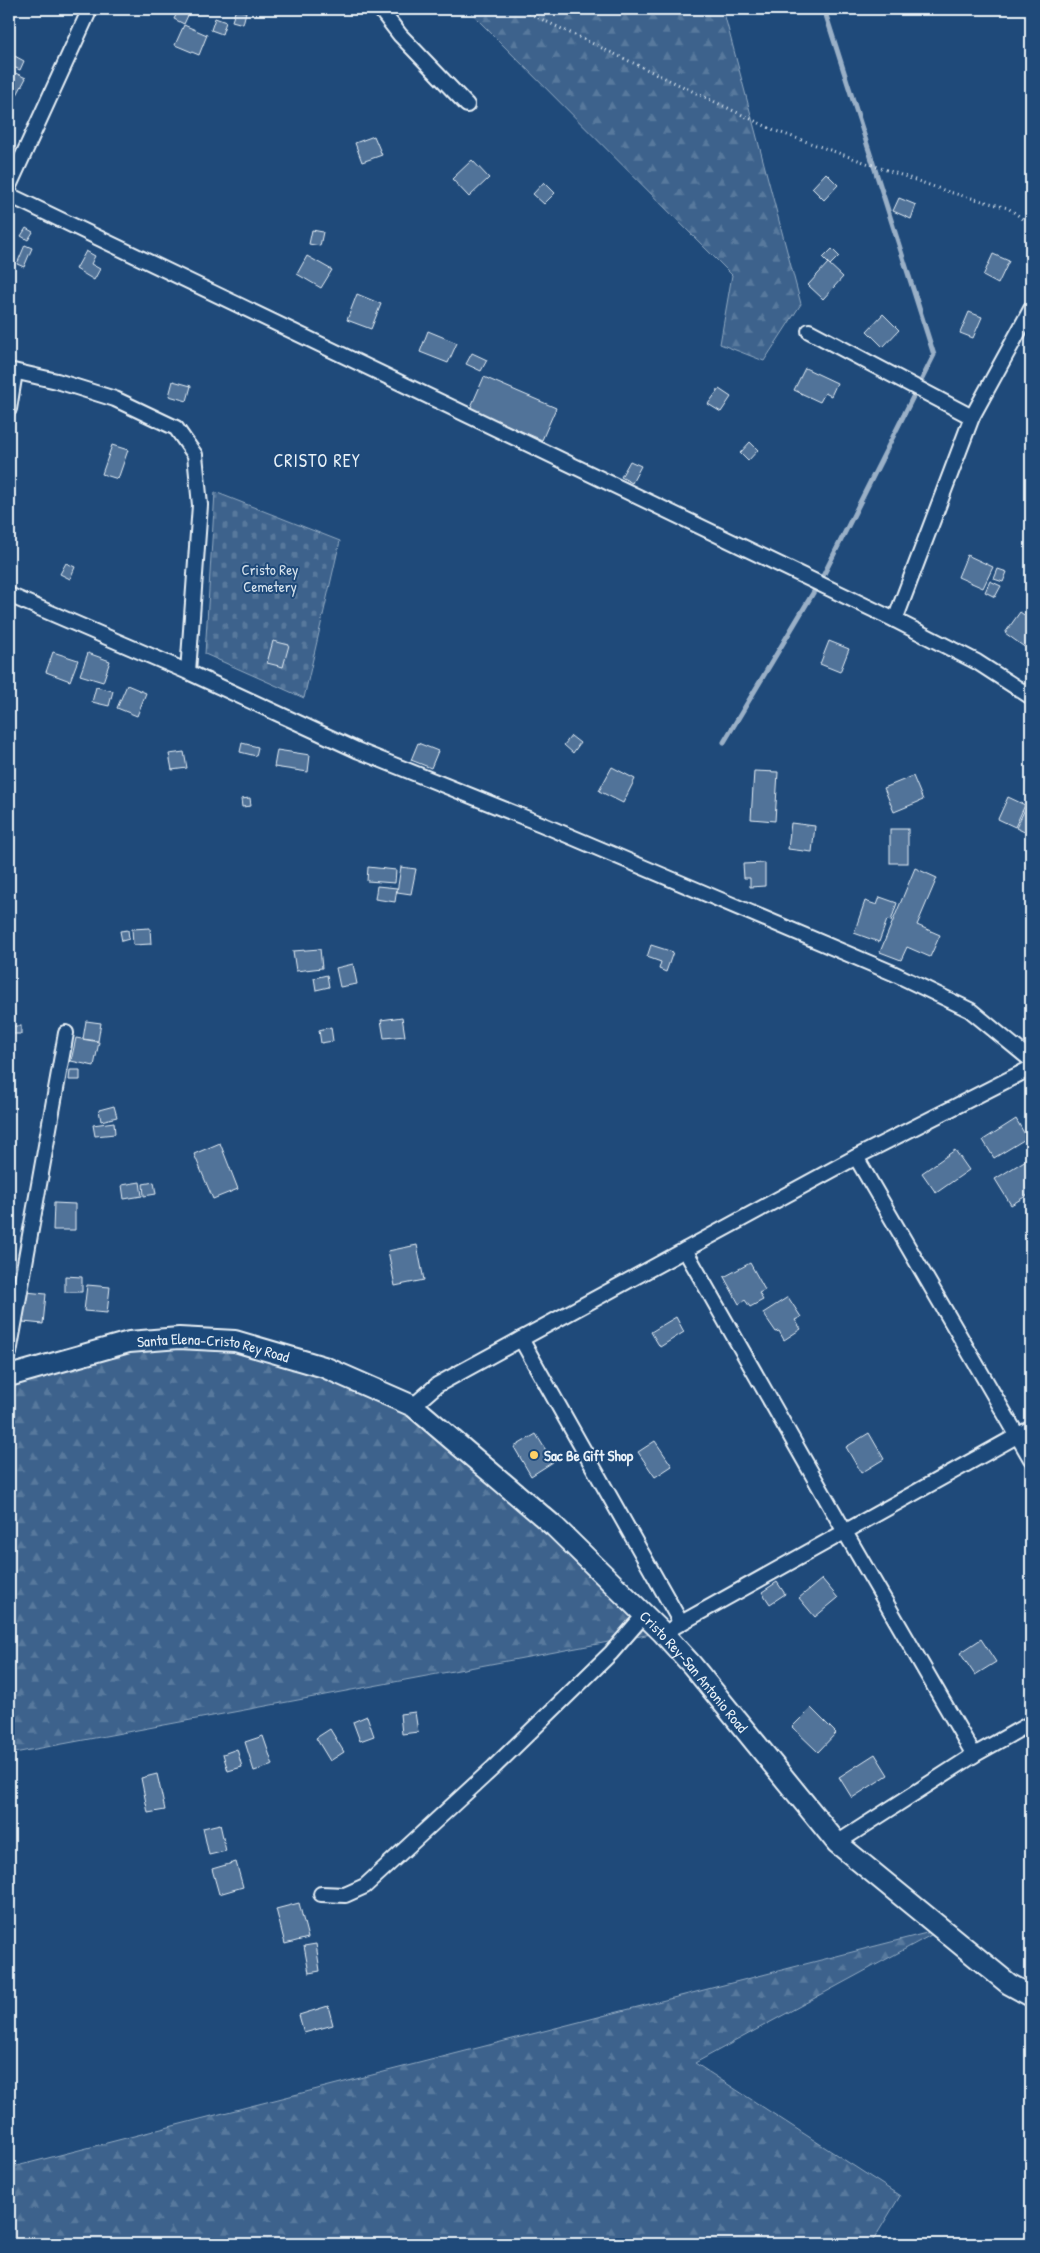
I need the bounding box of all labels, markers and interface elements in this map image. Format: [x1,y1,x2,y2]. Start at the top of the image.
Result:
district label: CRISTO REY [273,448,361,473]
park label: Cristo Rey Cemetery [242,559,298,597]
street label: Santa Elena-Cristo Rey Road [136,1327,292,1367]
place label: Sac Be Gift Shop [544,1445,634,1467]
marker: Sac Be Gift Shop [528,1449,540,1461]
street label: Cristo Rey-San Antonio Road [635,1605,753,1737]

